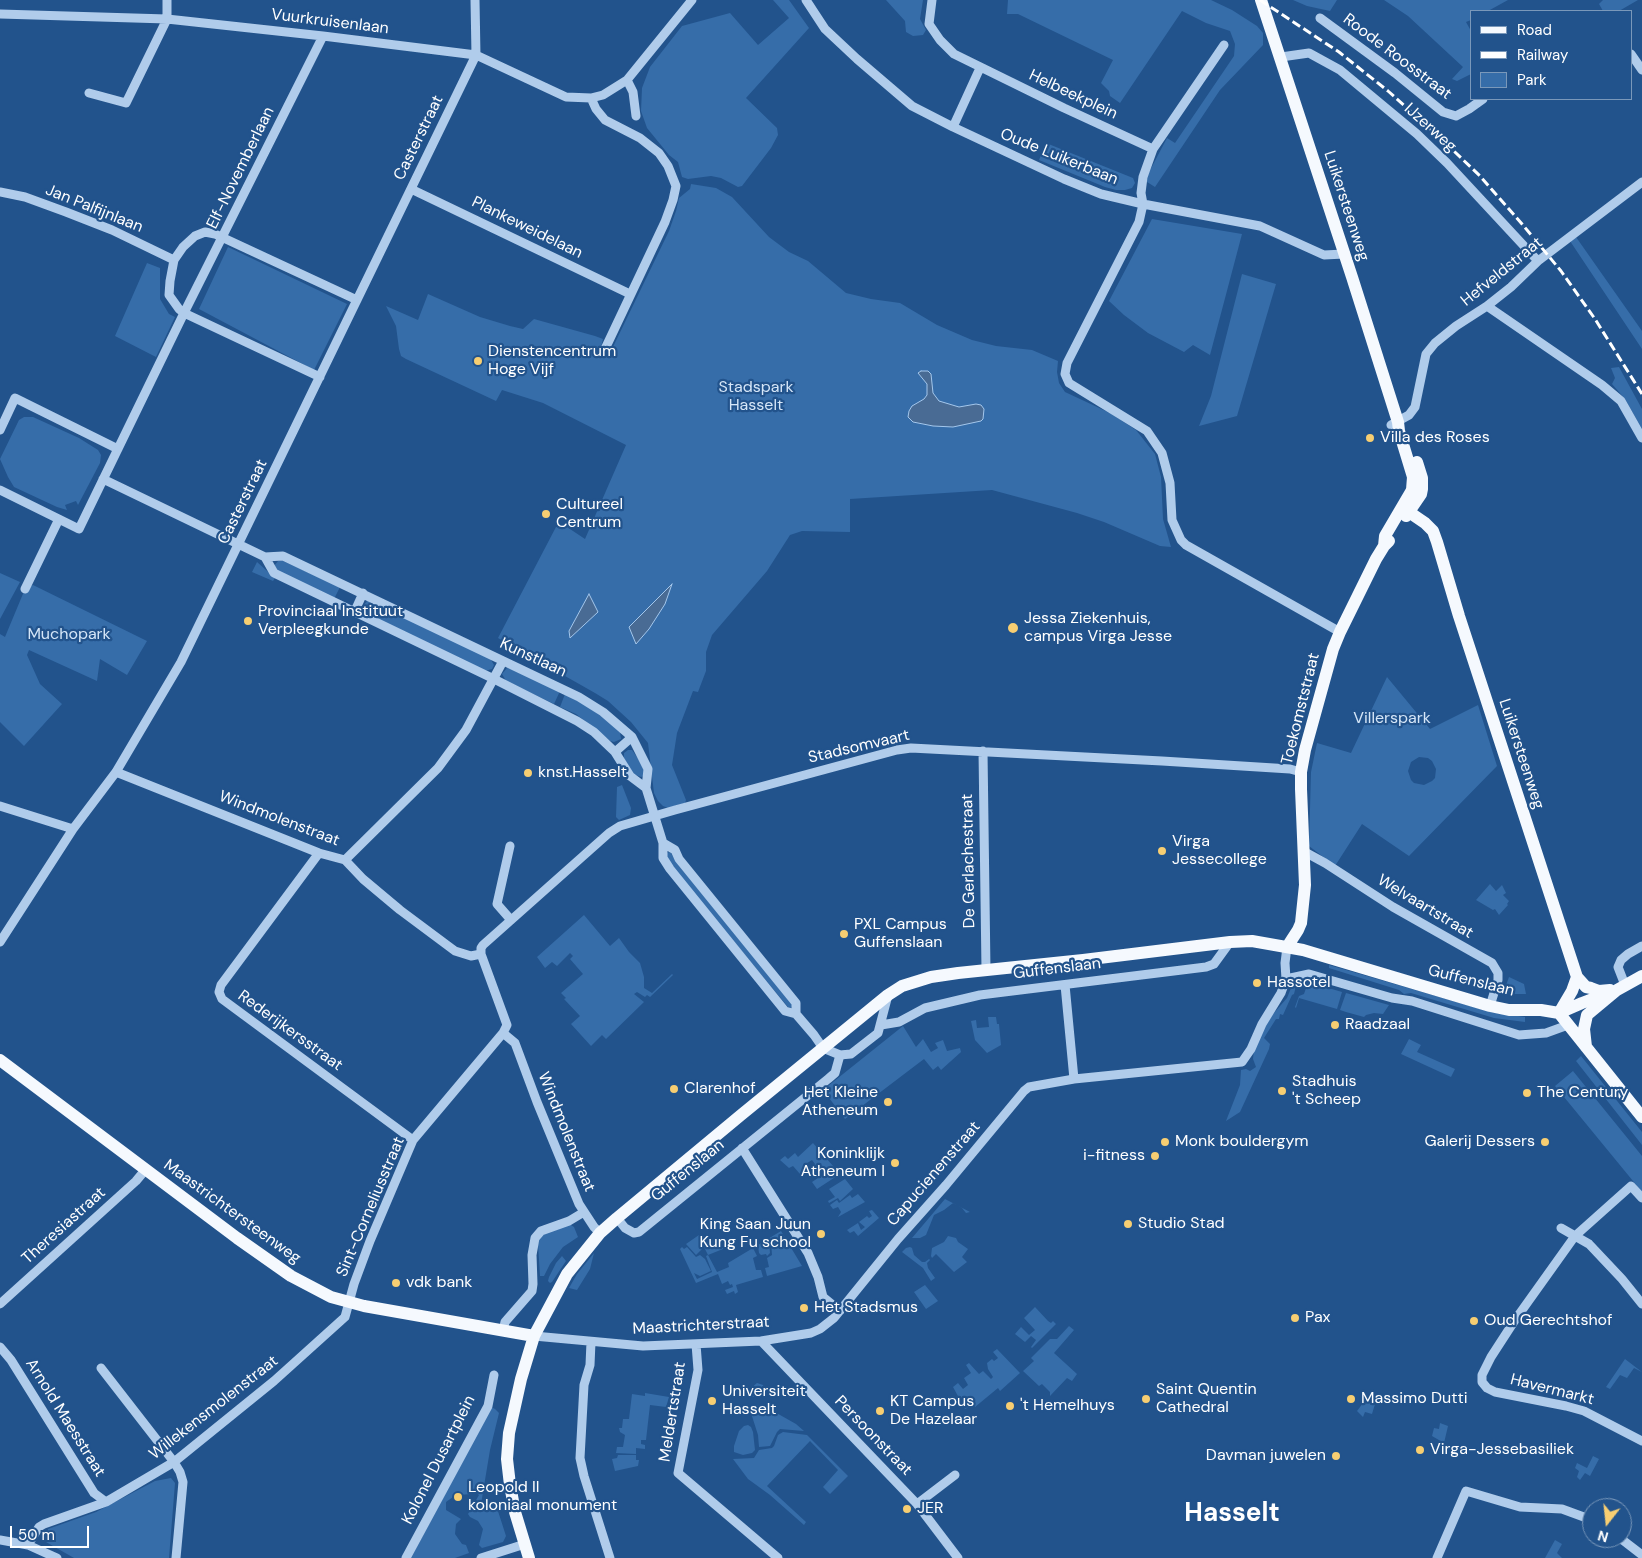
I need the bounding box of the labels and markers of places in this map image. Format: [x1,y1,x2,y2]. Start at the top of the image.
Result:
place label: Dienstencentrum Hoge Vijf [488,342,616,380]
marker: Dienstencentrum Hoge Vijf [472,355,484,367]
place label: Villa des Roses [1380,428,1490,448]
marker: Villa des Roses [1364,432,1376,444]
place label: Cultureel Centrum [556,495,623,533]
marker: Cultureel Centrum [540,508,552,520]
place label: Provinciaal Instituut Verpleegkunde [258,602,403,640]
place label: Jessa Ziekenhuis, campus Virga Jesse [1024,609,1172,647]
marker: Provinciaal Instituut Verpleegkunde [242,615,254,627]
marker: Jessa Ziekenhuis, campus Virga Jesse [1006,621,1020,635]
place label: knst.Hasselt [538,763,627,783]
marker: knst.Hasselt [522,767,534,779]
place label: Virga Jessecollege [1172,832,1267,870]
marker: Virga Jessecollege [1156,845,1168,857]
place label: PXL Campus Guffenslaan [854,915,947,953]
marker: PXL Campus Guffenslaan [838,928,850,940]
place label: Hassotel [1267,973,1331,993]
marker: Hassotel [1251,977,1263,989]
place label: Raadzaal [1345,1015,1410,1035]
marker: Raadzaal [1329,1019,1341,1031]
place label: Stadhuis 't Scheep [1292,1072,1361,1110]
place label: Clarenhof [684,1079,756,1099]
marker: Clarenhof [668,1083,680,1095]
place label: Het Kleine Atheneum [802,1083,878,1121]
place label: The Century [1537,1083,1629,1103]
marker: Stadhuis 't Scheep [1276,1085,1288,1097]
marker: The Century [1521,1087,1533,1099]
marker: Het Kleine Atheneum [882,1096,894,1108]
place label: Monk bouldergym [1175,1132,1309,1152]
place label: Galerij Dessers [1424,1132,1535,1152]
marker: Monk bouldergym [1159,1136,1171,1148]
marker: Galerij Dessers [1539,1136,1551,1148]
place label: Koninklijk Atheneum I [801,1144,885,1182]
place label: i-fitness [1083,1146,1145,1166]
marker: i-fitness [1149,1150,1161,1162]
marker: Koninklijk Atheneum I [889,1157,901,1169]
place label: Studio Stad [1138,1214,1225,1234]
place label: King Saan Juun Kung Fu school [699,1215,811,1253]
marker: Studio Stad [1122,1218,1134,1230]
marker: King Saan Juun Kung Fu school [815,1228,827,1240]
place label: vdk bank [406,1273,472,1293]
marker: vdk bank [390,1277,402,1289]
place label: Het Stadsmus [814,1298,918,1318]
marker: Het Stadsmus [798,1302,810,1314]
place label: Pax [1305,1308,1331,1328]
place label: Oud Gerechtshof [1484,1311,1613,1331]
marker: Pax [1289,1312,1301,1324]
marker: Oud Gerechtshof [1468,1315,1480,1327]
place label: Saint Quentin Cathedral [1156,1380,1257,1418]
place label: Universiteit Hasselt [722,1382,806,1420]
place label: Massimo Dutti [1361,1389,1468,1409]
place label: KT Campus De Hazelaar [890,1392,977,1430]
marker: Saint Quentin Cathedral [1140,1393,1152,1405]
marker: Massimo Dutti [1345,1393,1357,1405]
marker: Universiteit Hasselt [706,1395,718,1407]
place label: 't Hemelhuys [1020,1396,1115,1416]
marker: 't Hemelhuys [1004,1400,1016,1412]
marker: KT Campus De Hazelaar [874,1405,886,1417]
place label: Virga-Jessebasiliek [1430,1440,1574,1460]
marker: Virga-Jessebasiliek [1414,1444,1426,1456]
place label: Davman juwelen [1206,1446,1326,1466]
marker: Davman juwelen [1330,1450,1342,1462]
place label: Leopold II koloniaal monument [468,1478,617,1516]
marker: Leopold II koloniaal monument [452,1491,464,1503]
place label: JER [917,1499,944,1519]
marker: JER [901,1503,913,1515]

